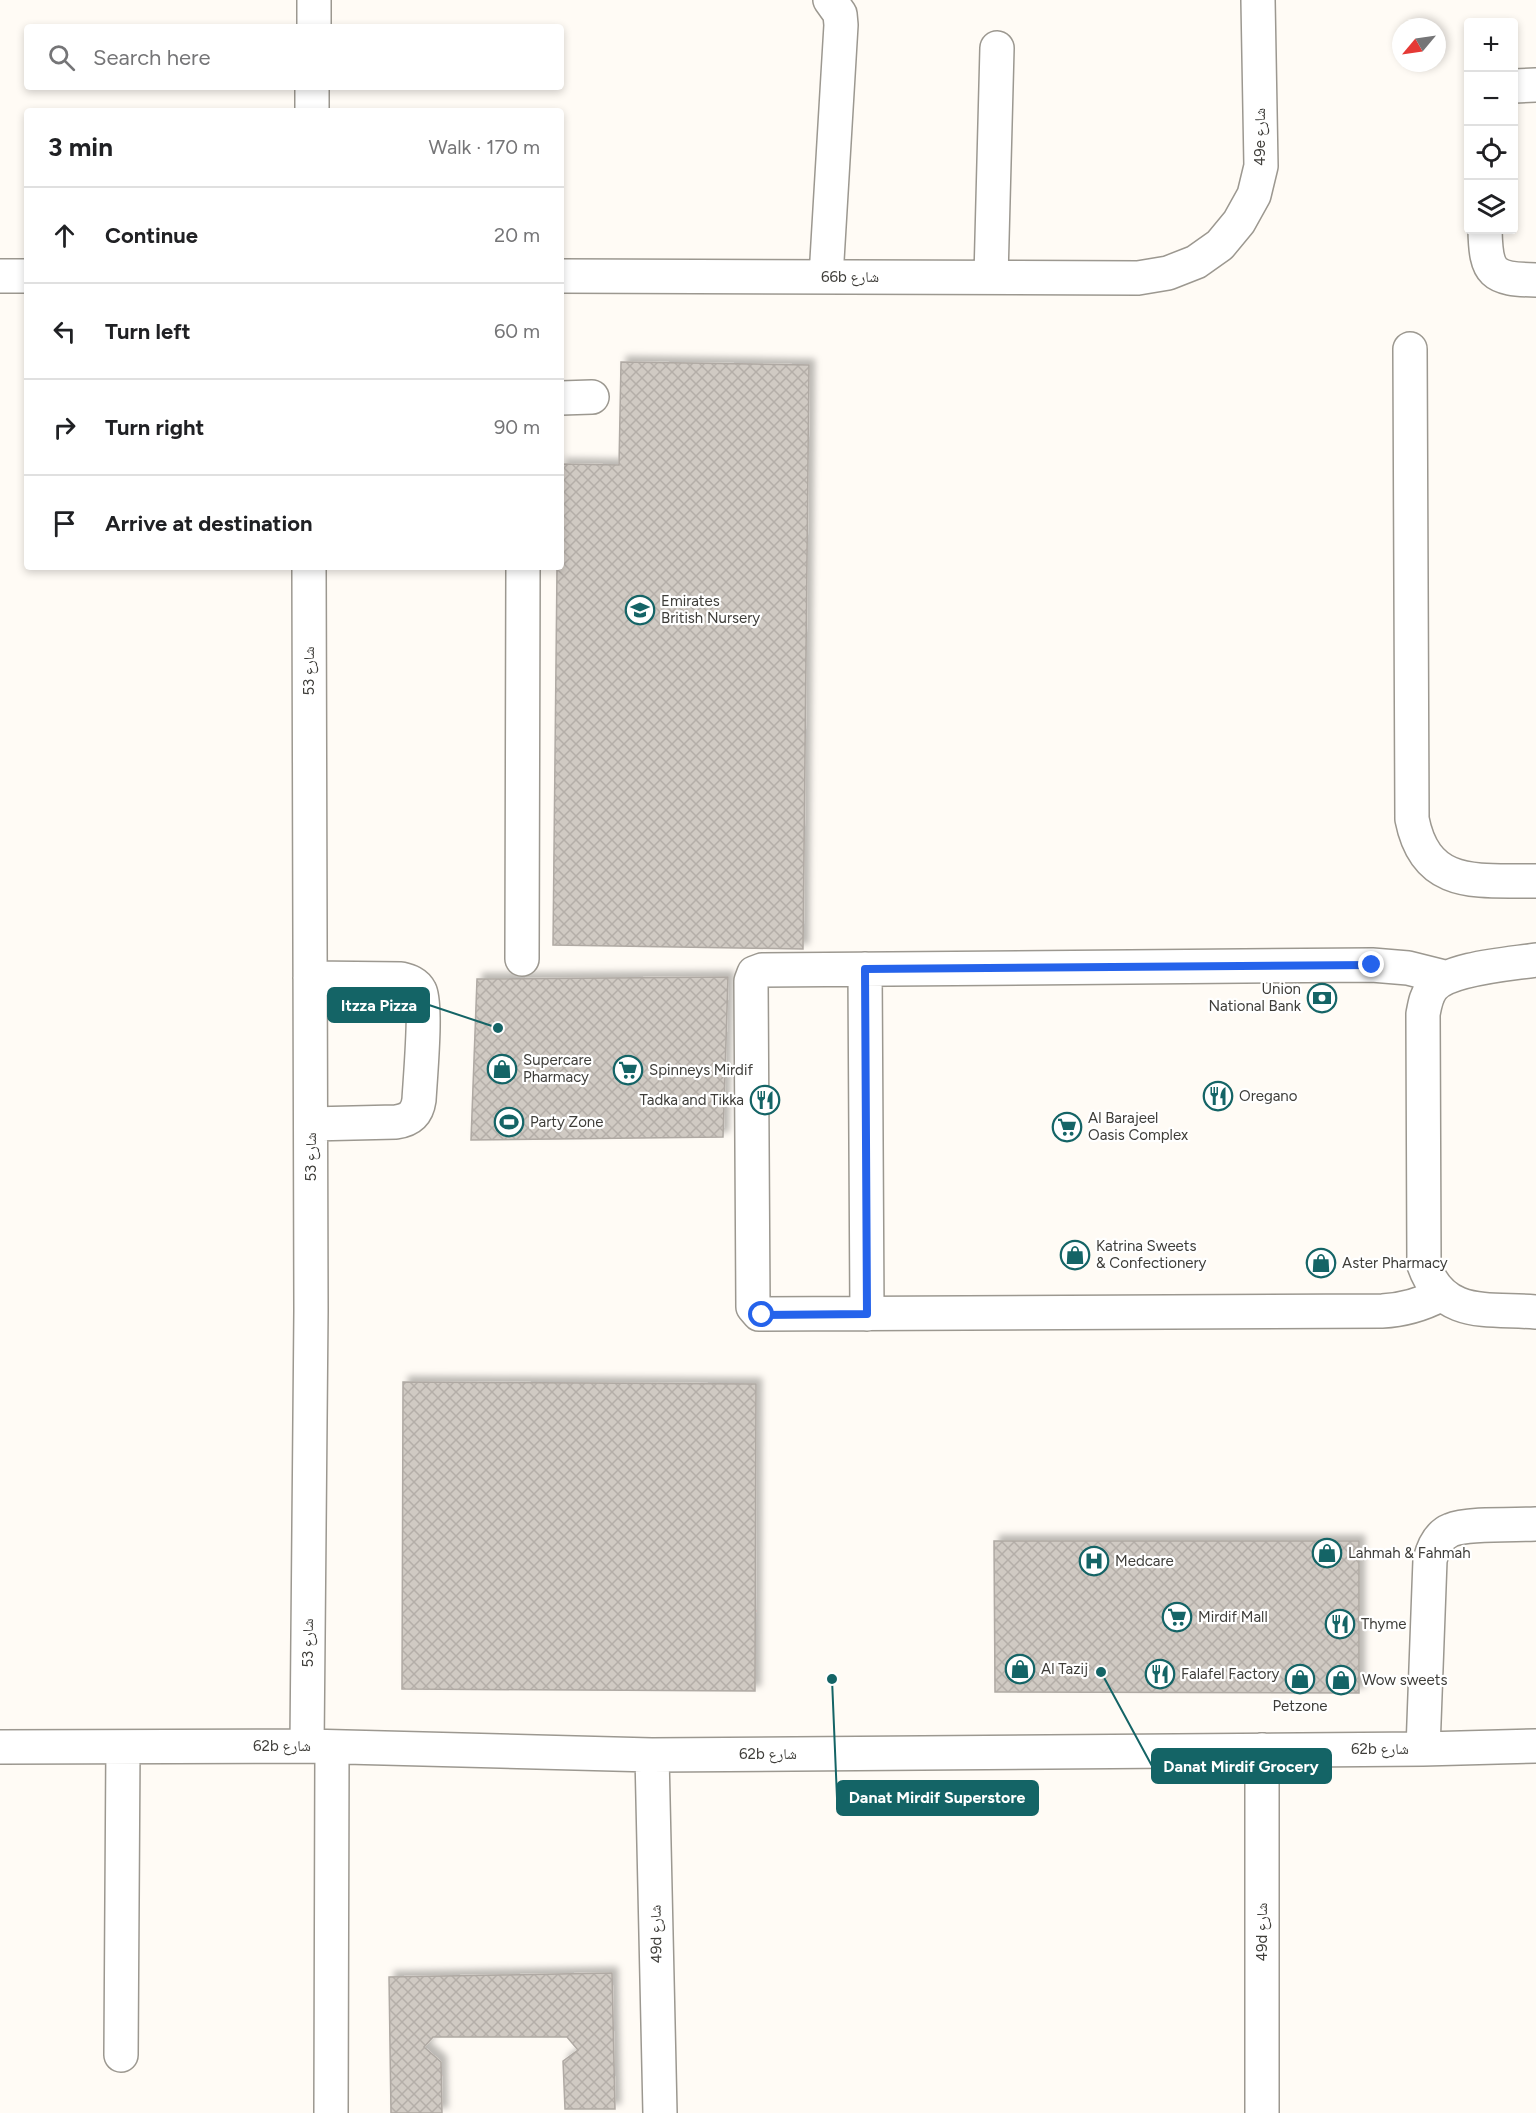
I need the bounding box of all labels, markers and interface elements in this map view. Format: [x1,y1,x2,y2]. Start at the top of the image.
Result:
north arrow [1392,18,1446,72]
map controls [1464,18,1518,234]
button: + [1464,18,1518,72]
search box [24,24,564,90]
icon: search [45,41,78,74]
text: Search here [93,44,211,71]
button: − [1464,72,1518,126]
street label: 49e شارع [1251,108,1270,166]
button: locate [1464,126,1518,180]
text: 3 min [48,131,113,163]
text: Walk · 170 m [429,135,540,159]
button: layers [1464,180,1518,234]
icon: ahead [48,219,81,252]
text: Continue [105,222,198,249]
text: 20 m [494,223,540,247]
street label: 66b شارع [821,268,879,287]
icon: left [48,315,81,348]
text: Turn left [105,318,191,345]
text: 60 m [494,319,540,343]
icon: right [48,411,81,444]
text: Turn right [105,414,204,441]
text: 90 m [494,415,540,439]
icon: arrive [48,507,81,540]
text: Arrive at destination [105,510,313,537]
place label: Emirates British Nursery [661,592,760,627]
school or university icon: Emirates British Nursery [624,594,656,626]
street label: شارع 53 [300,646,319,696]
route end [1358,951,1384,977]
place label: Union National Bank [1208,980,1302,1015]
bank icon: Union National Bank [1306,982,1338,1014]
callout: Itzza Pizza [328,988,429,1022]
text: Itzza Pizza [341,996,417,1015]
place label: Supercare Pharmacy [523,1051,592,1086]
shop icon: Supercare Pharmacy [486,1053,518,1085]
supermarket icon: Spinneys Mirdif [612,1054,644,1086]
place label: Spinneys Mirdif [649,1061,753,1079]
restaurant icon: Oregano [1202,1080,1234,1112]
restaurant icon: Tadka and Tikka [749,1084,781,1116]
place label: Oregano [1239,1087,1298,1105]
place label: Tadka and Tikka [639,1091,744,1109]
sports icon: Party Zone [493,1106,525,1138]
place label: Al Barajeel Oasis Complex [1088,1109,1188,1144]
supermarket icon: Al Barajeel Oasis Complex [1051,1111,1083,1143]
place label: Party Zone [530,1113,603,1131]
street label: شارع 53 [302,1132,321,1182]
place label: Katrina Sweets & Confectionery [1096,1237,1207,1272]
shop icon: Katrina Sweets & Confectionery [1059,1239,1091,1271]
shop icon: Aster Pharmacy [1305,1247,1337,1279]
place label: Aster Pharmacy [1342,1254,1448,1272]
route start [748,1301,774,1327]
shop icon: Lahmah & Fahmah [1311,1537,1343,1569]
place label: Lahmah & Fahmah [1348,1544,1471,1562]
hospital icon: Medcare [1078,1545,1110,1577]
place label: Medcare [1115,1552,1174,1570]
supermarket icon: Mirdif Mall [1161,1601,1193,1633]
place label: Mirdif Mall [1198,1608,1268,1626]
restaurant icon: Thyme [1324,1608,1356,1640]
place label: Thyme [1361,1615,1406,1633]
street label: شارع 53 [299,1618,318,1668]
shop icon: Al Tazij [1004,1653,1036,1685]
restaurant icon: Falafel Factory [1144,1658,1176,1690]
place label: Al Tazij [1041,1660,1088,1678]
shop icon: Petzone [1284,1663,1316,1695]
shop icon: Wow sweets [1325,1664,1357,1696]
place label: Falafel Factory [1181,1665,1280,1683]
place label: Wow sweets [1362,1671,1447,1689]
place label: Petzone [1272,1697,1328,1715]
street label: 62b شارع [253,1737,311,1756]
street label: 62b شارع [1351,1740,1409,1759]
street label: 62b شارع [739,1745,797,1764]
callout: Danat Mirdif Grocery [1152,1749,1331,1783]
text: Danat Mirdif Grocery [1163,1757,1320,1776]
callout: Danat Mirdif Superstore [837,1781,1038,1815]
text: Danat Mirdif Superstore [849,1788,1025,1807]
street label: 49d شارع [1253,1902,1272,1961]
street label: 49d شارع [646,1904,667,1964]

